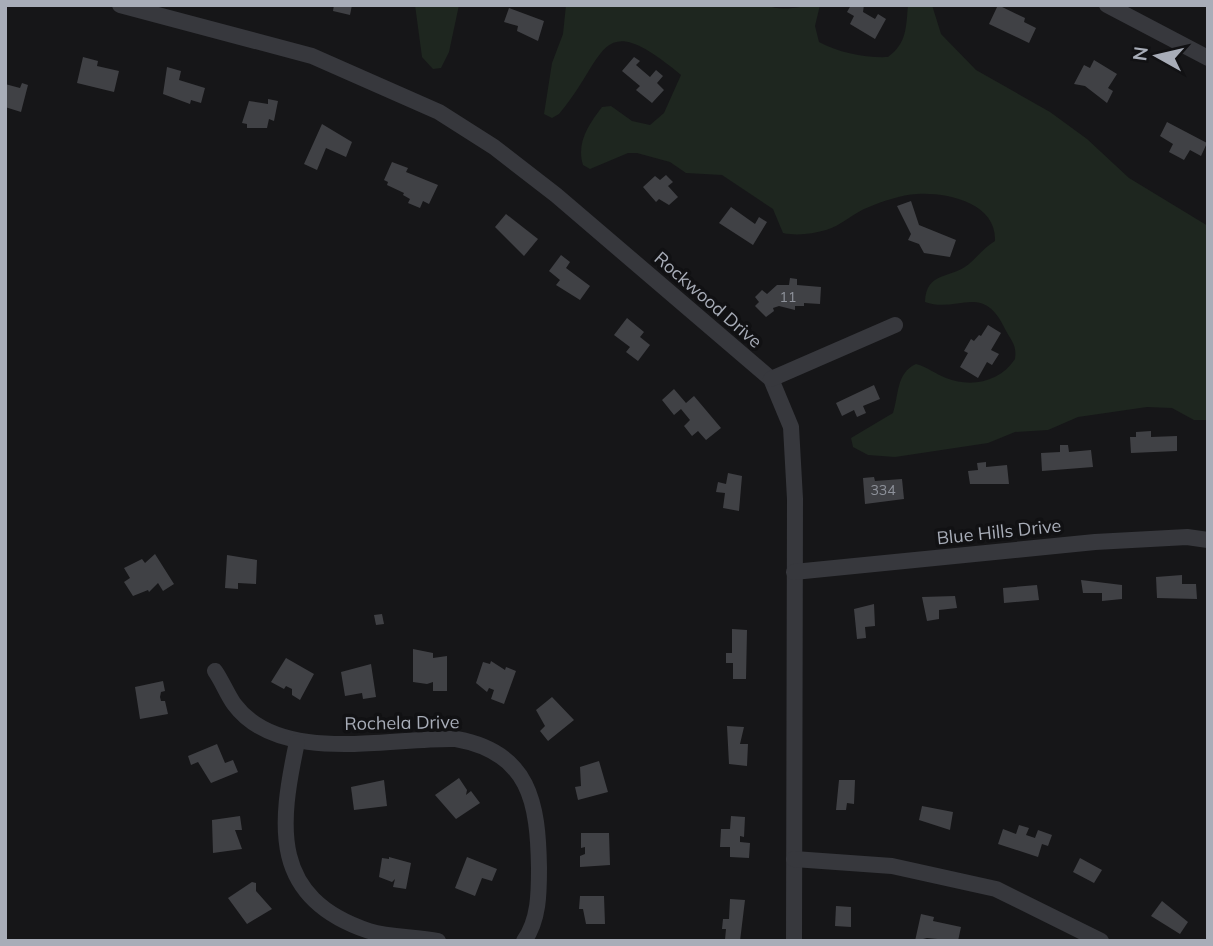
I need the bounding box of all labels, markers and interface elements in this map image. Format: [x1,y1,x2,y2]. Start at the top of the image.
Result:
north arrow [1122,21,1192,91]
text: N [1127,45,1153,62]
street label: Rockwood Drive [650,247,767,353]
house number: 11 [780,288,796,306]
house number: 334 [870,481,896,499]
street label: Blue Hills Drive [936,514,1062,549]
street label: Rochela Drive [344,710,460,735]

